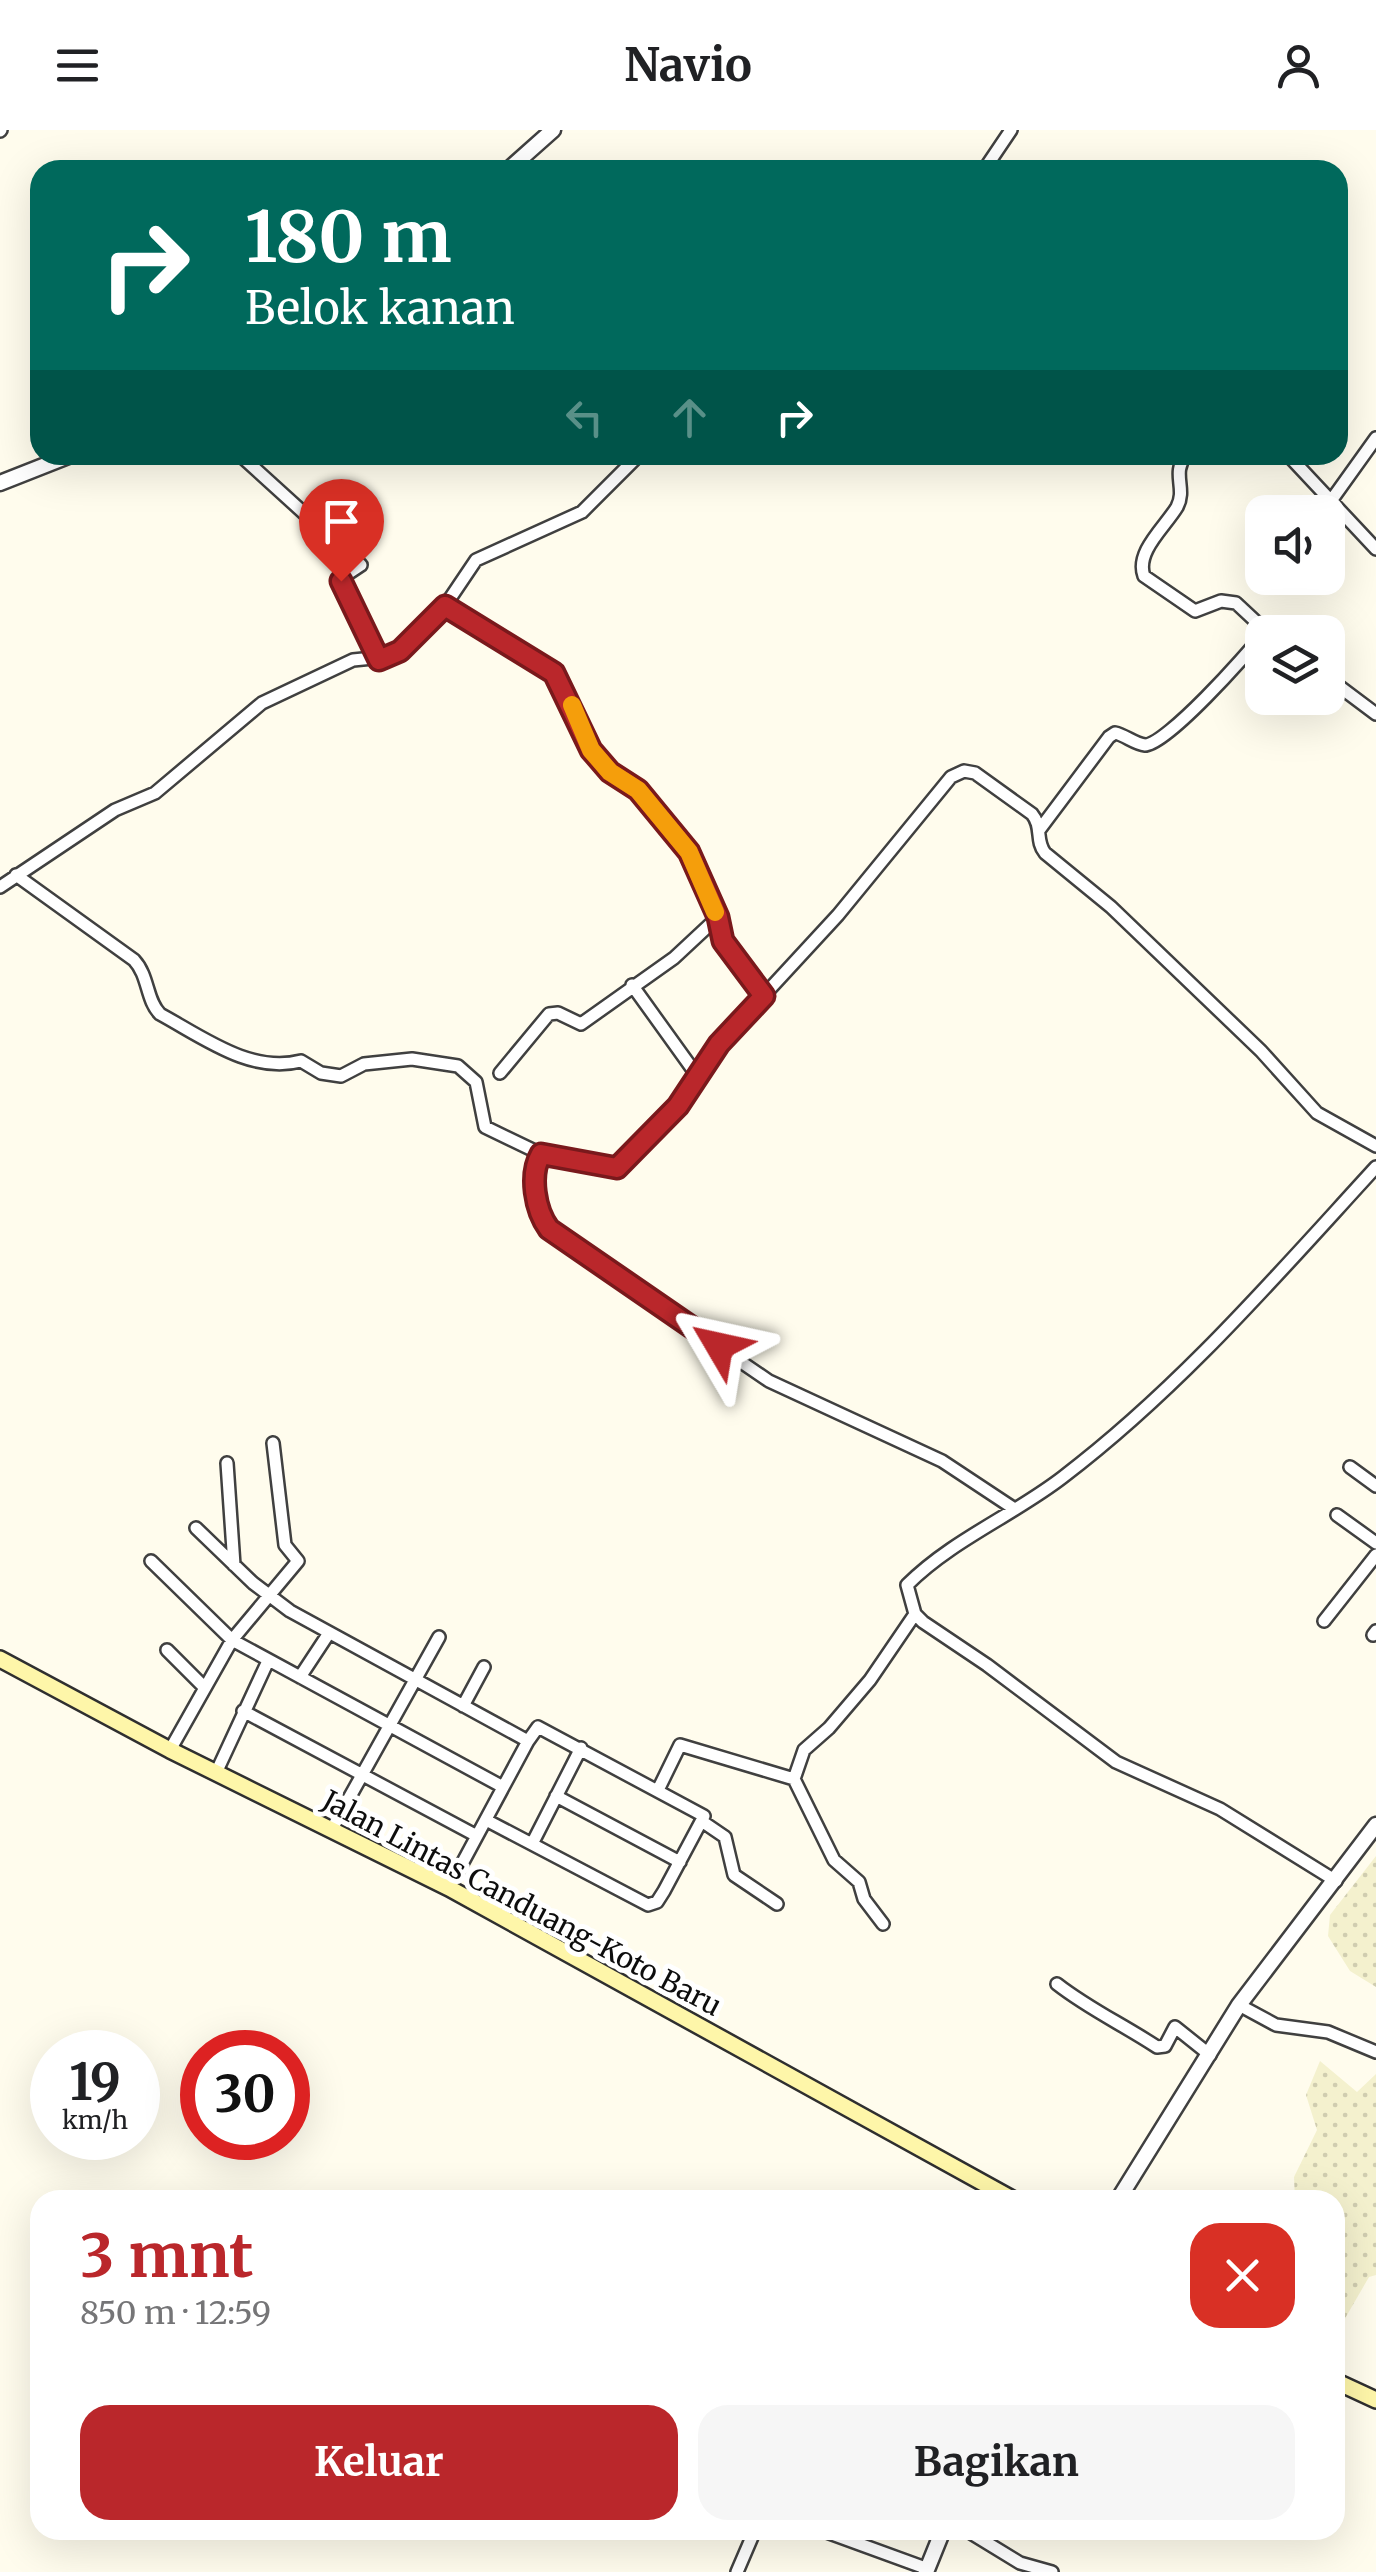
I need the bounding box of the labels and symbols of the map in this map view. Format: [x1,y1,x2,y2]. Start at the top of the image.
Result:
pin [299,479,384,582]
position arrow [667,1294,771,1398]
street label: Jalan Lintas Canduang-Koto Baru [315,1782,728,2024]
speed limit sign: 30 [180,2030,310,2160]

